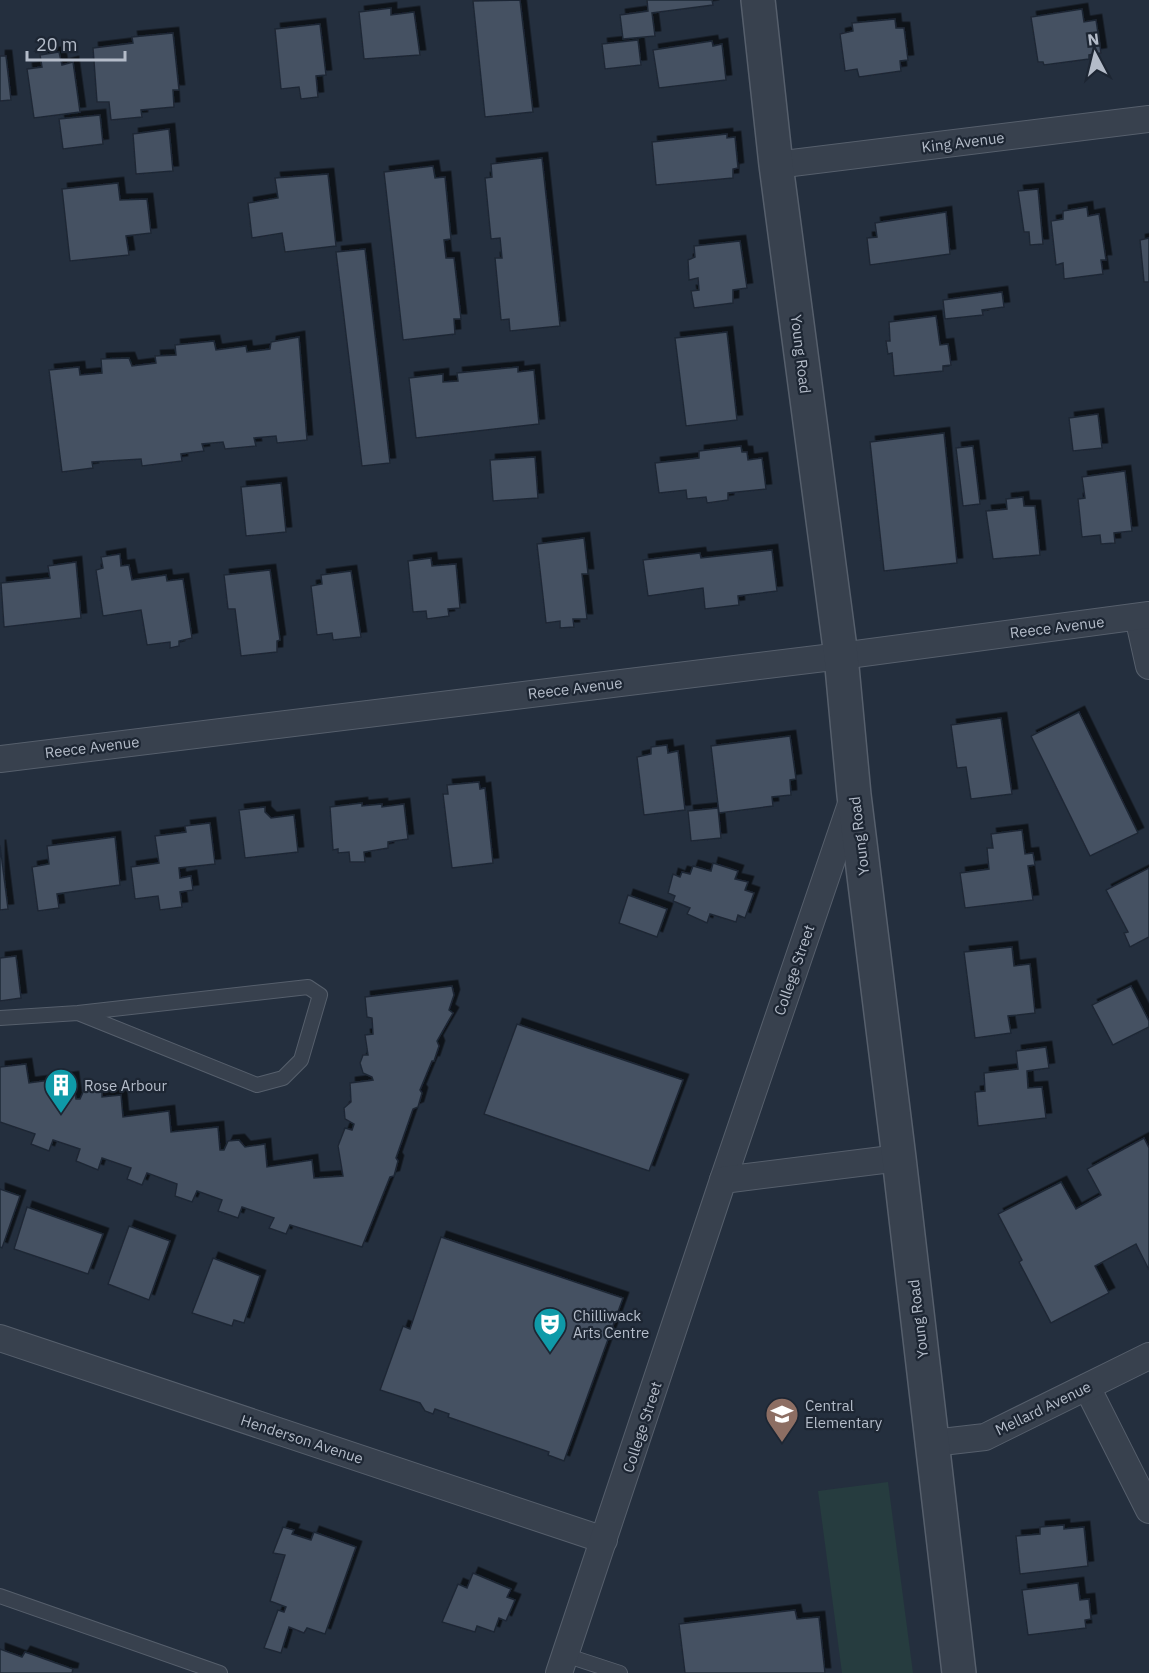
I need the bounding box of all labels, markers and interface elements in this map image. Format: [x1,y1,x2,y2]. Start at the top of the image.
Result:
scale bar [27,24,124,62]
north arrow [1065,24,1125,84]
text: N [1086,28,1100,50]
text: 20 m [36,33,78,56]
street label: King Avenue [920,127,1006,157]
street label: Young Road [787,313,815,395]
street label: Reece Avenue [1009,612,1105,642]
street label: Reece Avenue [527,673,623,703]
street label: Reece Avenue [44,732,140,762]
street label: Young Road [845,795,873,877]
street label: College Street [770,922,818,1018]
building icon: Rose Arbour [43,1067,79,1114]
place label: Rose Arbour [84,1076,168,1095]
street label: Young Road [904,1278,932,1360]
theatre icon: Chilliwack Arts Centre [532,1306,568,1353]
place label: Chilliwack Arts Centre [573,1306,649,1342]
street label: Mellard Avenue [992,1377,1094,1439]
street label: College Street [618,1379,666,1475]
school or university icon: Central Elementary [764,1396,800,1443]
place label: Central Elementary [805,1396,883,1432]
street label: Henderson Avenue [238,1410,366,1468]

